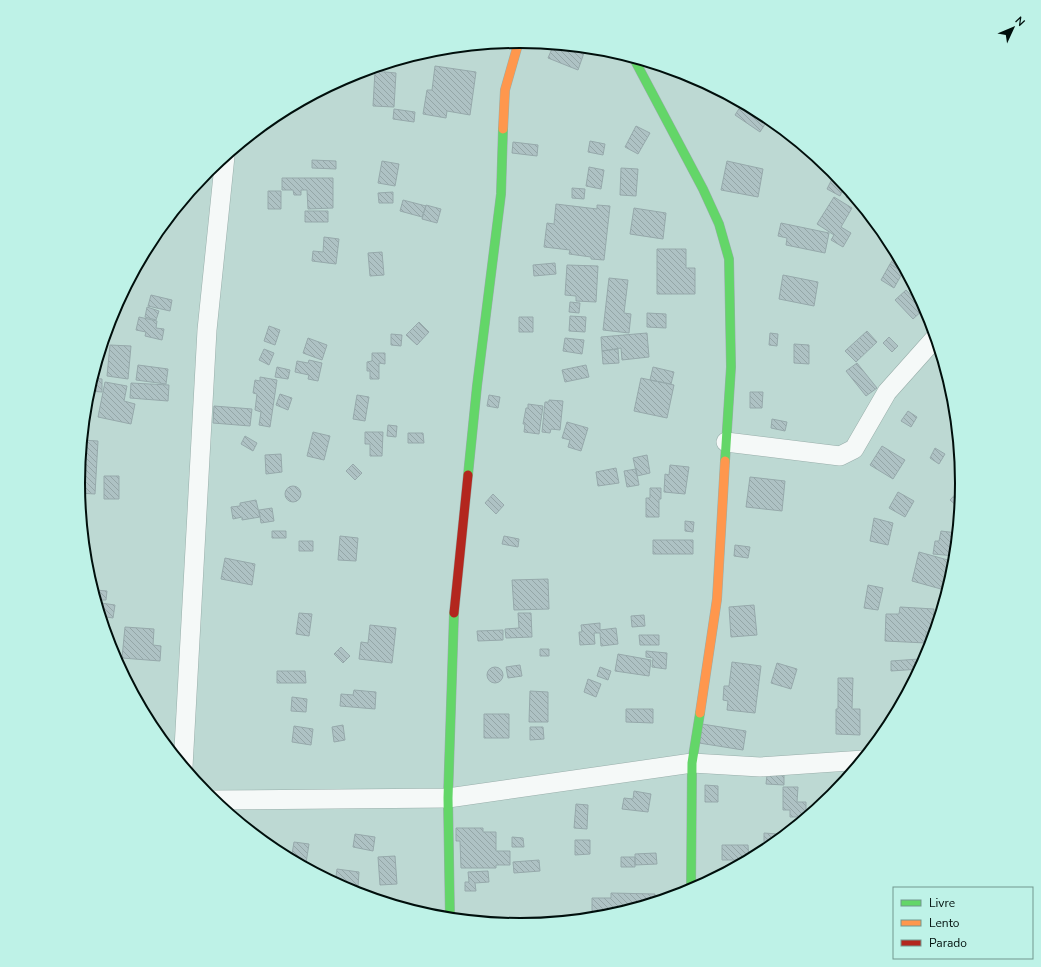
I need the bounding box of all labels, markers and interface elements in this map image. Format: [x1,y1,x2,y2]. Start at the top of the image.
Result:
north arrow [993,8,1033,48]
text: N [1012,13,1028,30]
legend [893,887,1033,959]
text: Livre [929,895,955,911]
text: Lento [929,915,960,931]
text: Parado [929,935,967,951]

